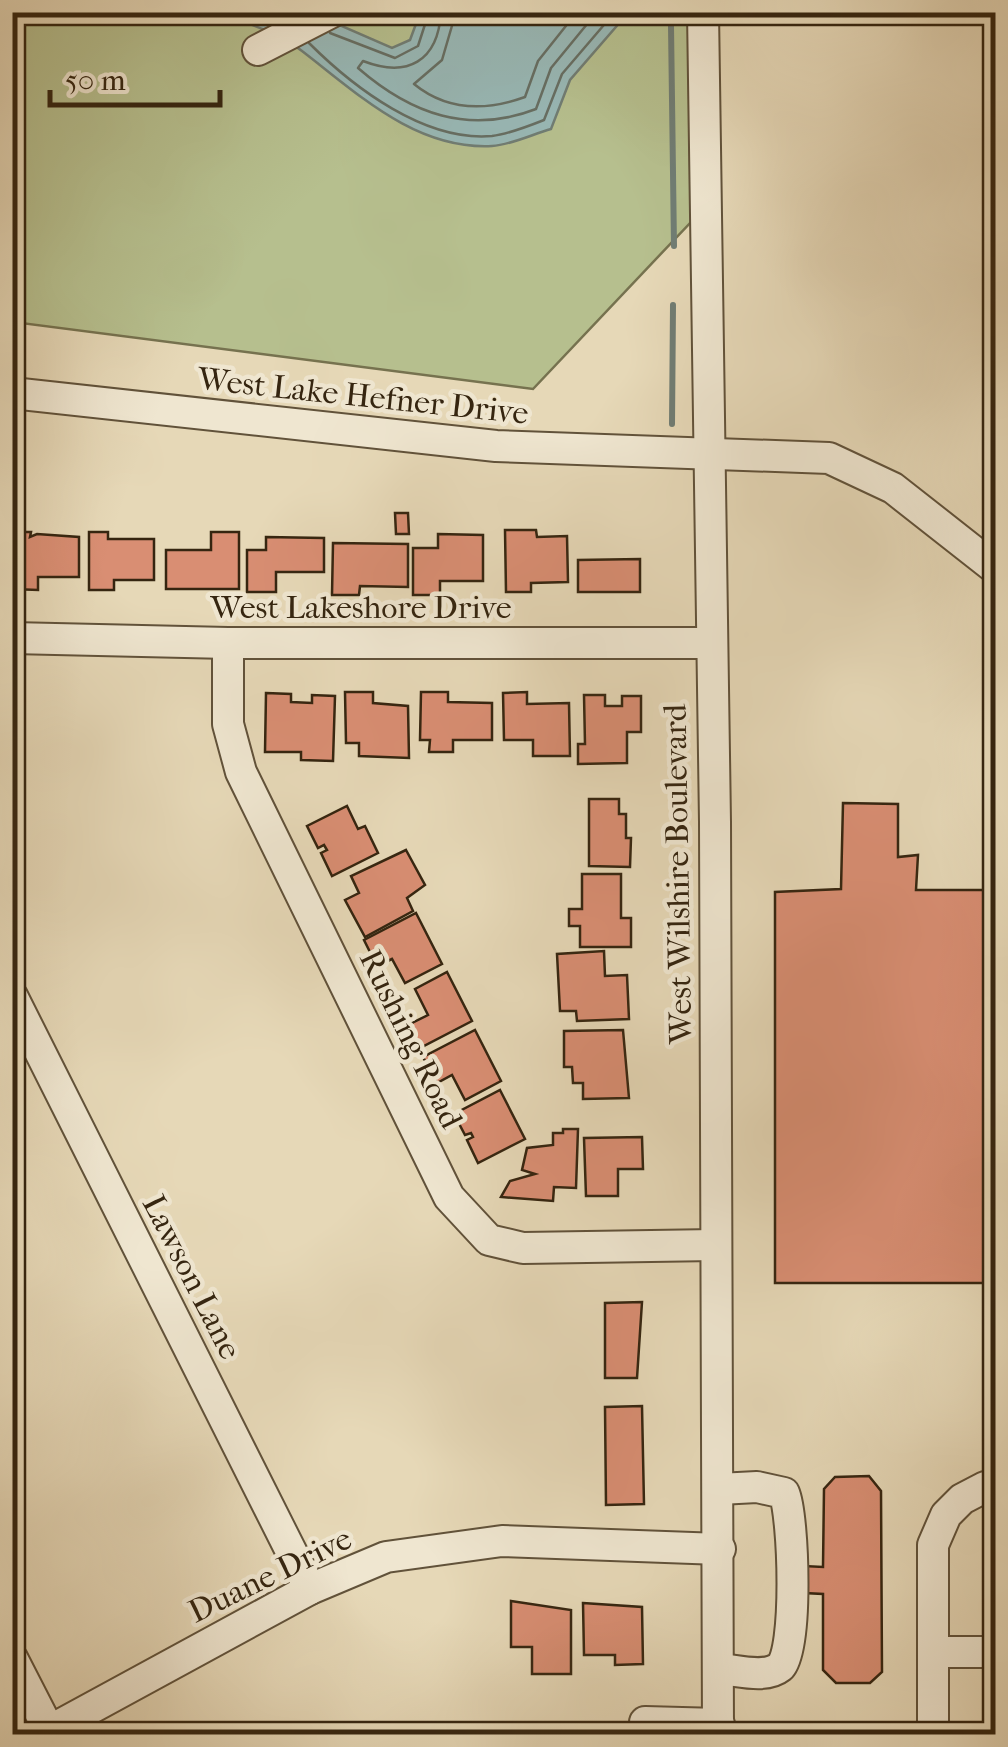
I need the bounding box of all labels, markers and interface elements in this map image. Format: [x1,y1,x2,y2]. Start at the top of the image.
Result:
scale bar [50,45,220,107]
text: 50 m [65,63,126,98]
street label: West Lake Hefner Drive [195,360,530,432]
street label: West Lakeshore Drive [209,589,512,626]
street label: West Wilshire Boulevard [657,703,699,1045]
street label: Rushing Road [352,944,470,1135]
street label: Lawson Lane [135,1189,249,1365]
street label: Duane Drive [183,1520,358,1630]

